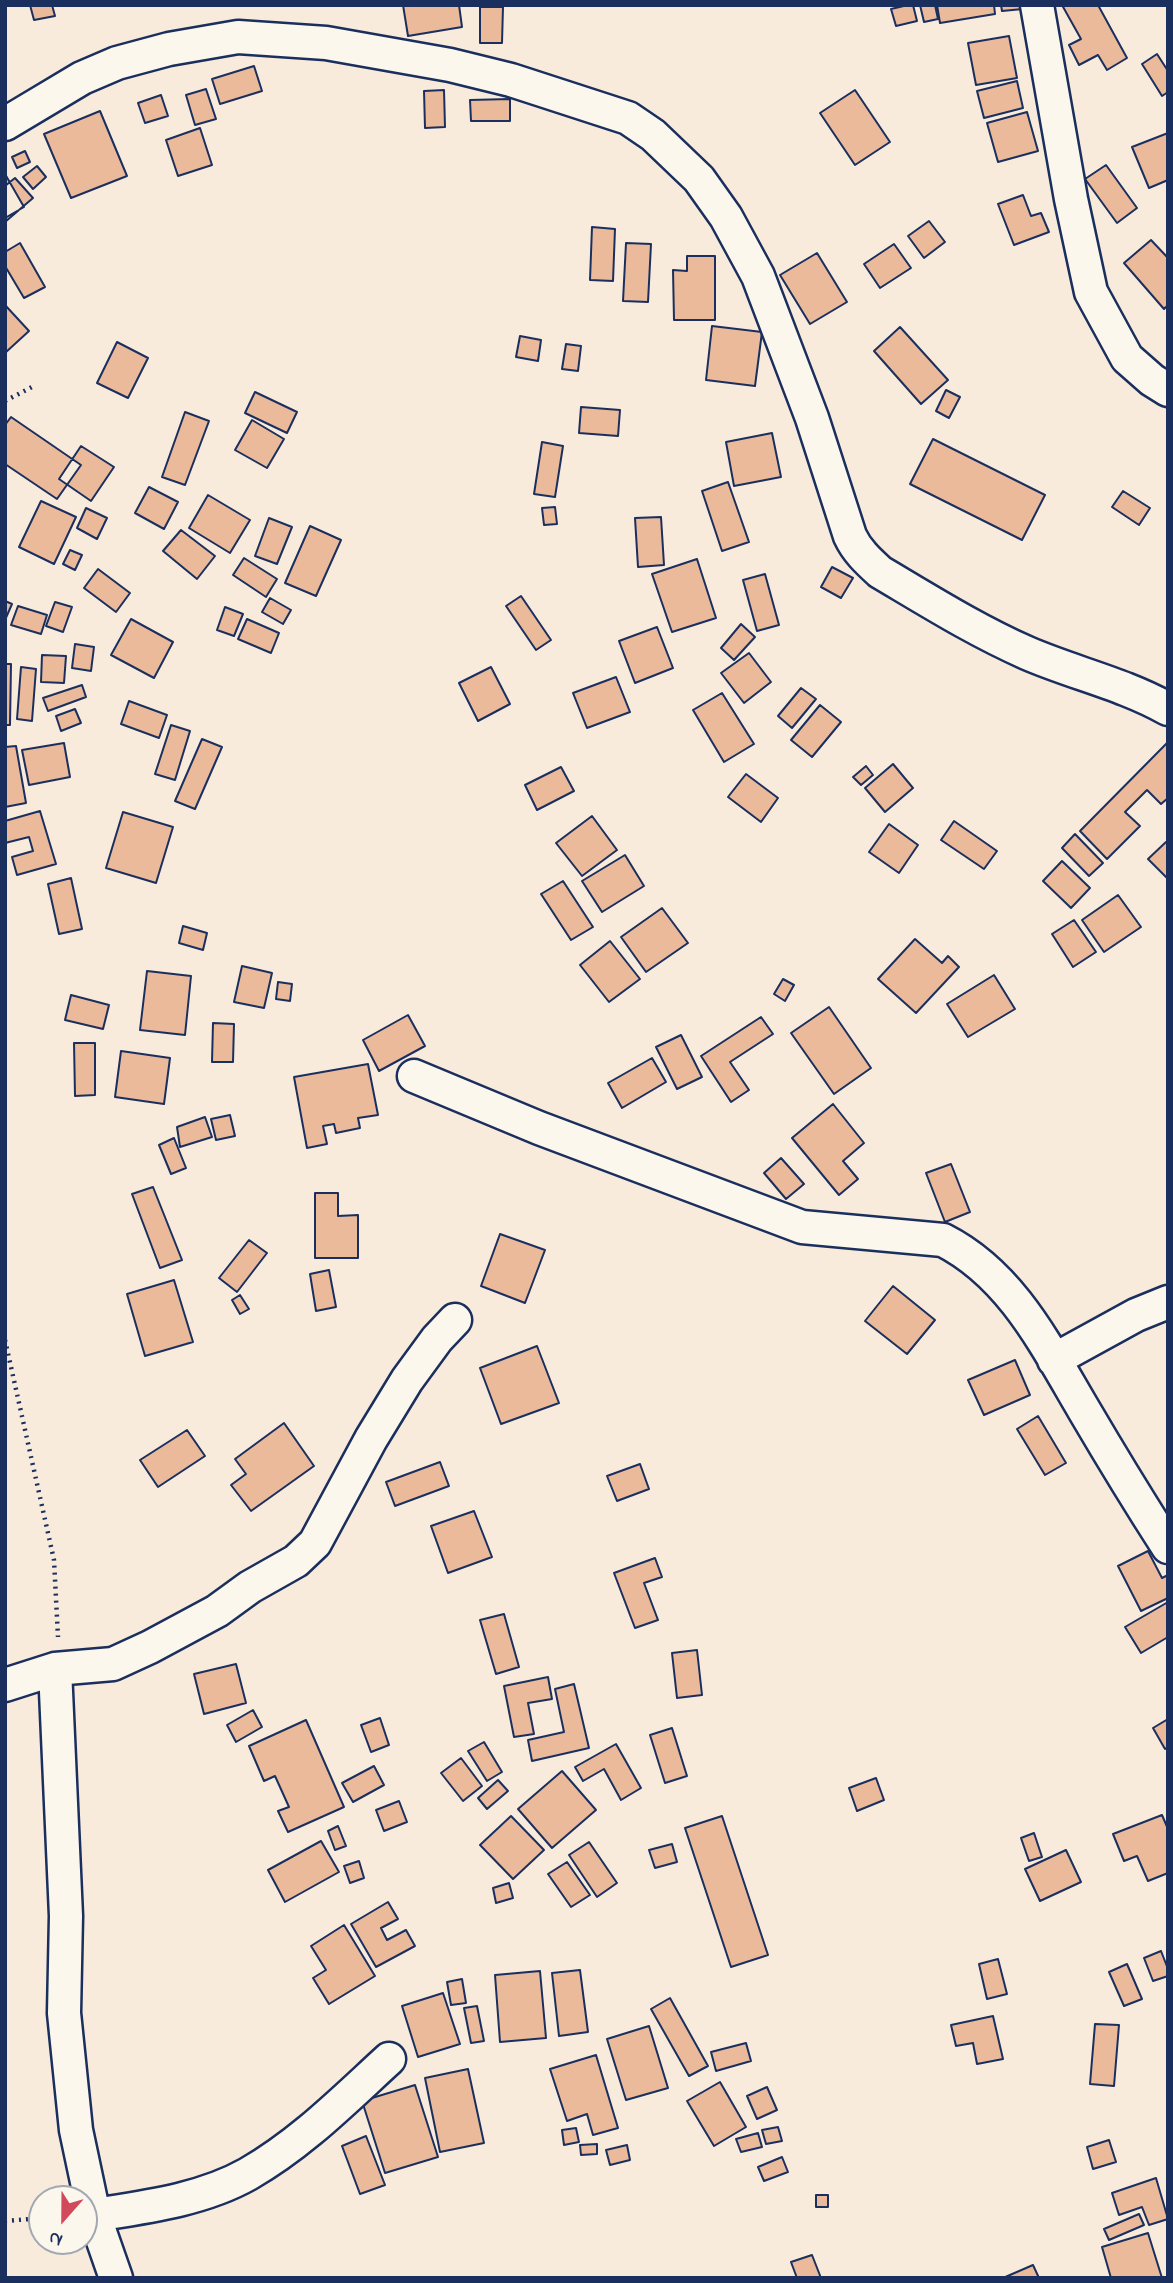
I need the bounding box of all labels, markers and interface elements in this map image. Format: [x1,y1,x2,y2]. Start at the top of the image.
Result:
north arrow [28,2185,98,2255]
text: N [45,2223,67,2253]

